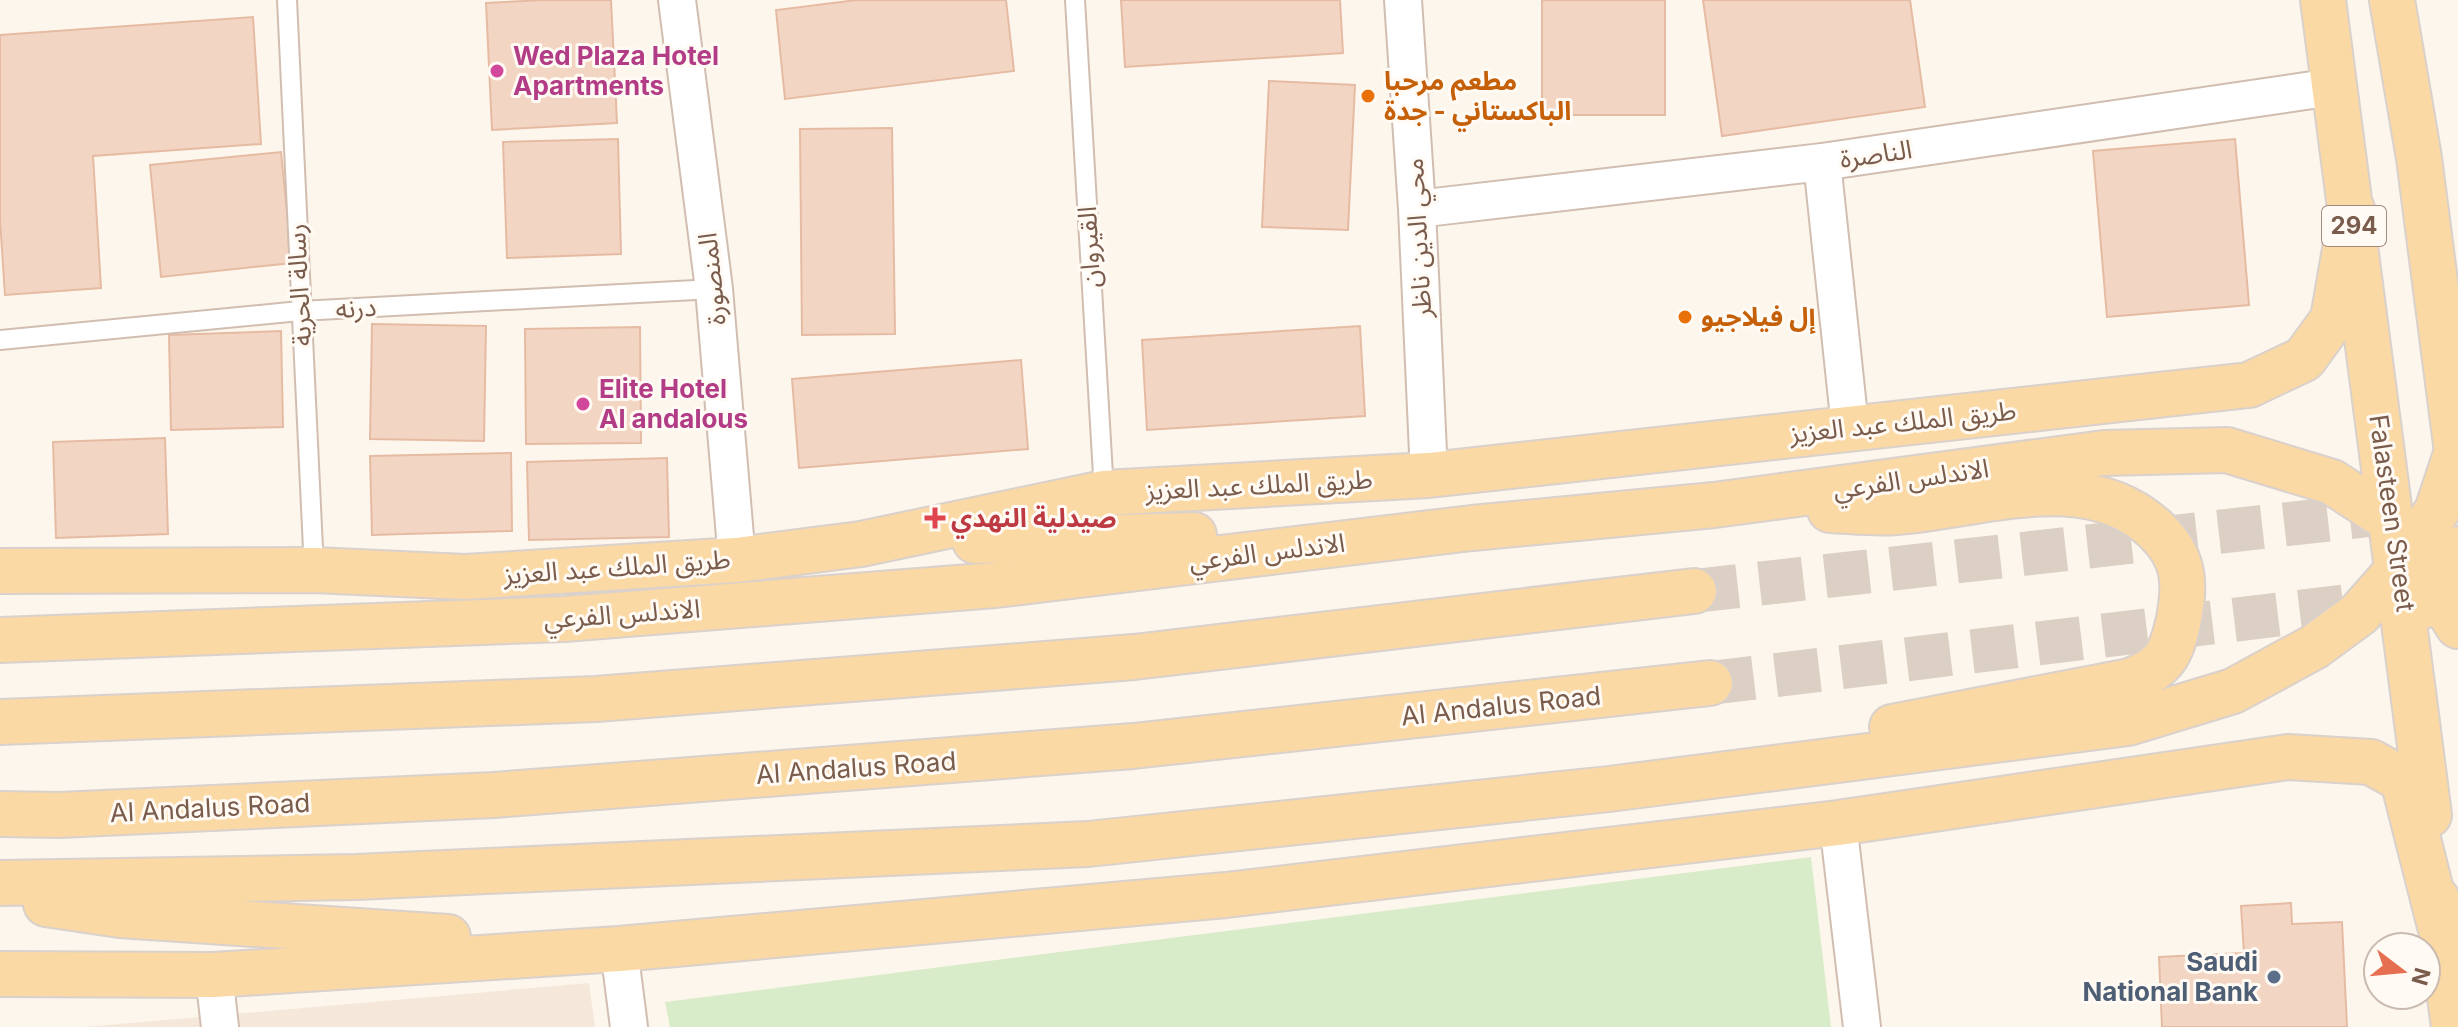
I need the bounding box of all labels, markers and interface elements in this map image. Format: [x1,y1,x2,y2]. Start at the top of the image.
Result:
place label: Wed Plaza Hotel Apartments [513,40,719,101]
marker: Wed Plaza Hotel Apartments [488,62,506,80]
place label: مطعم مرحبا الباكستاني - جدة [1384,65,1571,132]
marker: مطعم مرحبا الباكستاني - جدة [1359,87,1377,105]
street label: الناصرة [1838,133,1914,174]
street label: محي الدين ناظر [1398,157,1442,320]
street label: القيروان [1071,206,1106,289]
road number: 294 [2322,206,2386,246]
street label: رسالة الحرية [280,223,317,347]
street label: المنصورة [691,231,732,327]
street label: درنه [335,291,377,324]
place label: إل فيلاجيو [1701,301,1816,334]
marker: إل فيلاجيو [1676,308,1694,326]
place label: Elite Hotel Al andalous [599,373,748,434]
street label: طريق الملك عبد العزيز [1787,394,2018,450]
marker: Elite Hotel Al andalous [574,395,592,413]
street label: Falasteen Street [2363,412,2422,613]
street label: الاندلس الفرعي [1831,452,1991,510]
street label: طريق الملك عبد العزيز [1144,463,1373,507]
place label: صيدلية النهدي [951,502,1117,539]
marker: صيدلية النهدي [926,509,944,527]
street label: الاندلس الفرعي [1187,527,1347,581]
street label: طريق الملك عبد العزيز [501,543,732,591]
street label: الاندلس الفرعي [543,593,702,639]
street label: Al Andalus Road [1399,680,1602,731]
street label: Al Andalus Road [755,745,957,790]
street label: Al Andalus Road [109,787,311,828]
north arrow [2362,931,2442,1011]
place label: Saudi National Bank [2083,946,2258,1007]
text: N [2406,965,2436,988]
marker: Saudi National Bank [2265,968,2283,986]

